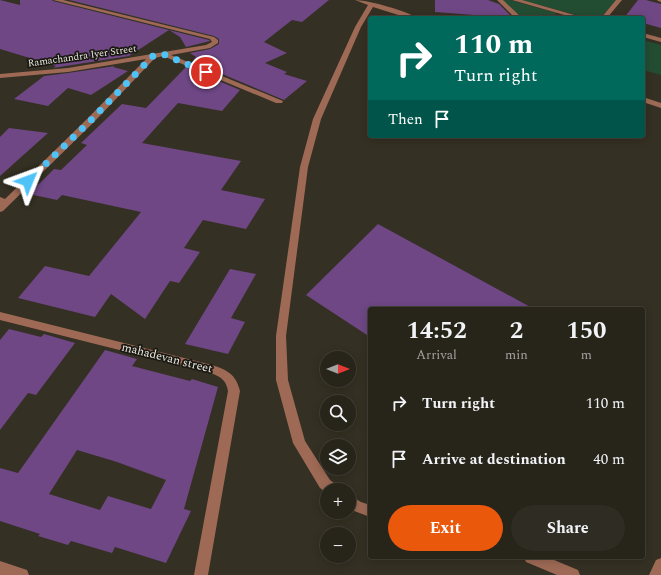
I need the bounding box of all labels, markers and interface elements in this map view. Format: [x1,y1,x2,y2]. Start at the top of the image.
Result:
text: 110 m [454,23,533,66]
icon: right [388,32,440,84]
street label: Ramachandra Iyer Street [27,40,138,72]
pin [189,55,223,89]
icon: arrive [195,61,217,83]
text: Turn right [454,62,537,89]
text: Then [388,108,423,131]
icon: arrive [431,108,453,130]
position arrow [7,160,49,202]
text: 14:52 [406,313,467,349]
text: 2 [510,313,523,349]
text: 150 [566,313,607,349]
street label: mahadevan street [120,338,214,378]
text: Arrival [416,345,457,365]
text: min [505,345,528,365]
text: m [581,345,592,365]
north arrow [320,351,356,387]
map controls [320,351,356,563]
icon: right [388,392,410,414]
text: Turn right [422,392,495,415]
text: 110 m [586,392,625,415]
button: search [320,395,356,431]
button: layers [320,439,356,475]
icon: arrive [388,448,410,470]
text: Arrive at destination [422,448,566,471]
text: 40 m [593,448,625,471]
button: + [320,483,356,519]
button: Exit [388,505,503,551]
button: Share [511,505,625,551]
button: − [320,527,356,563]

